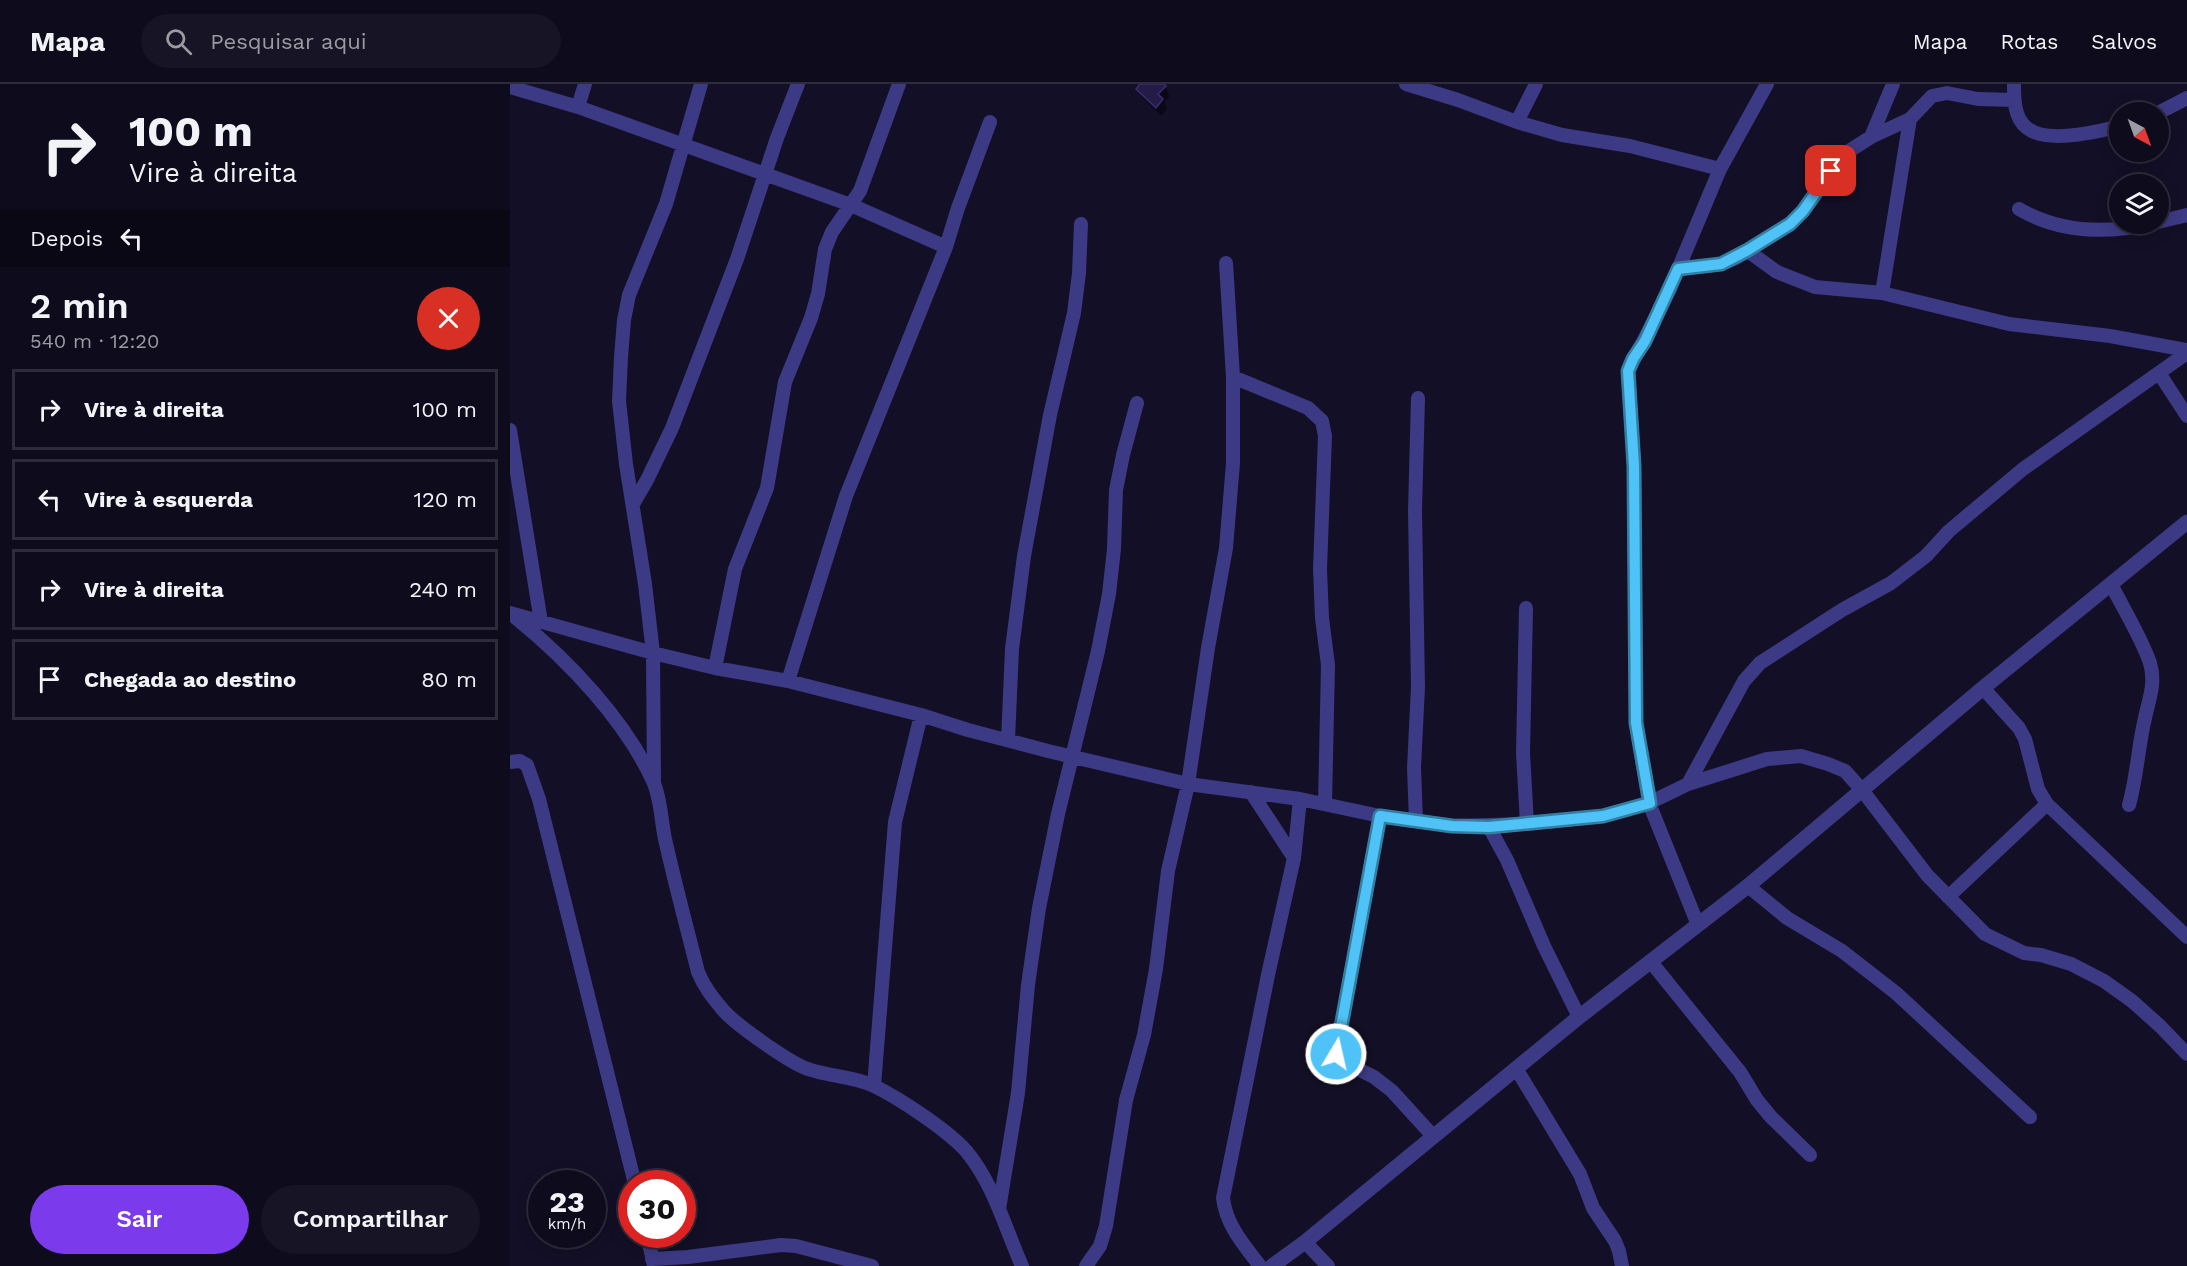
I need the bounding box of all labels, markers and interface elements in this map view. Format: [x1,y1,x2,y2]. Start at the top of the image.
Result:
search box [141,14,561,68]
text: Mapa [30,25,105,58]
icon: search [162,25,195,58]
text: Pesquisar aqui [210,29,367,54]
text: Mapa [1913,29,1967,54]
text: Rotas [2000,29,2058,54]
text: Salvos [2091,29,2157,54]
north arrow [2109,102,2169,162]
map controls [2109,102,2169,234]
text: 100 m [129,107,253,156]
icon: right [30,108,108,186]
pin [1805,145,1856,196]
icon: arrive [1814,154,1847,187]
text: Vire à direita [129,157,297,189]
button: layers [2109,174,2169,234]
icon: left [115,222,148,255]
text: Depois [30,226,103,251]
text: 2 min [30,285,129,327]
button: close [417,287,480,350]
text: 540 m · 12:20 [30,329,159,353]
icon: right [33,393,66,426]
text: Vire à direita [84,397,224,422]
text: 100 m [413,397,477,422]
icon: left [33,483,66,516]
text: Vire à esquerda [84,487,253,512]
text: 120 m [413,487,477,512]
icon: right [33,573,66,606]
text: Vire à direita [84,577,224,602]
text: 240 m [409,577,477,602]
icon: arrive [33,663,66,696]
text: Chegada ao destino [84,667,296,692]
text: 80 m [421,667,477,692]
position arrow [1304,1022,1368,1086]
speed limit sign: 30 [618,1170,696,1248]
text: 23 [549,1184,585,1219]
button: Sair [30,1185,249,1254]
button: Compartilhar [261,1185,480,1254]
text: km/h [548,1215,586,1233]

